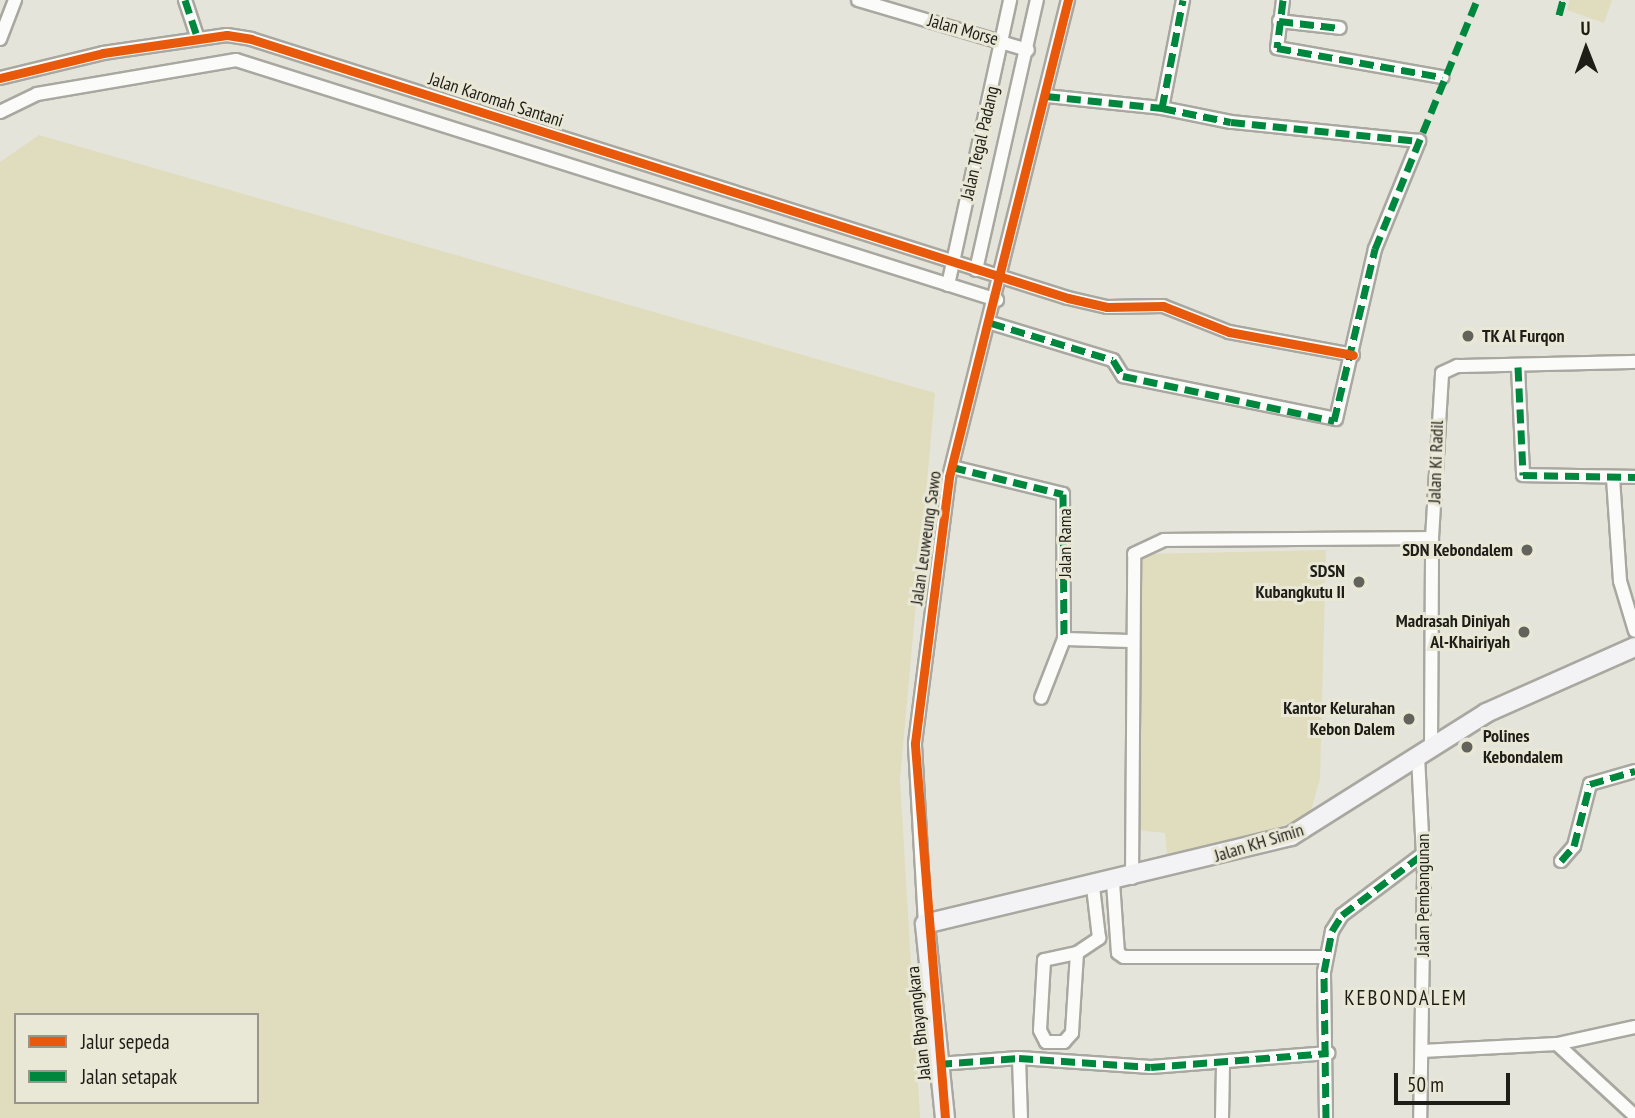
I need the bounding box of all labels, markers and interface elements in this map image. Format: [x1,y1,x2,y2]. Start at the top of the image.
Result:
street label: Jalan Morse [925,10,1001,50]
north arrow [1551,14,1621,84]
text: U [1581,16,1591,40]
street label: Jalan Karomah Santani [426,68,566,132]
street label: Jalan Tegal Padang [956,84,1004,202]
place label: TK Al Furqon [1482,325,1566,347]
marker: TK Al Furqon [1460,328,1476,344]
street label: Jalan Ki Radil [1424,420,1448,504]
street label: Jalan Leuweung Sawo [906,470,946,606]
street label: Jalan Rama [1054,508,1076,578]
place label: SDN Kebondalem [1402,539,1513,561]
marker: SDN Kebondalem [1519,542,1535,558]
place label: SDSN Kubangkutu II [1255,561,1345,604]
marker: SDSN Kubangkutu II [1351,574,1367,590]
place label: Madrasah Diniyah Al-Khairiyah [1396,611,1510,654]
marker: Madrasah Diniyah Al-Khairiyah [1516,624,1532,640]
place label: Kantor Kelurahan Kebon Dalem [1283,698,1395,740]
marker: Kantor Kelurahan Kebon Dalem [1401,711,1417,727]
place label: Polines Kebondalem [1483,726,1563,768]
marker: Polines Kebondalem [1457,737,1477,757]
street label: Jalan KH Simin [1212,819,1306,867]
street label: Jalan Pembangunan [1412,834,1434,956]
street label: Jalan Bhayangkara [902,965,936,1081]
district label: KEBONDALEM [1345,985,1467,1011]
legend [14,1013,259,1104]
text: Jalur sepeda [81,1028,170,1055]
scale bar [1397,1058,1512,1102]
text: Jalan setapak [81,1063,177,1090]
text: 50 m [1407,1071,1444,1098]

